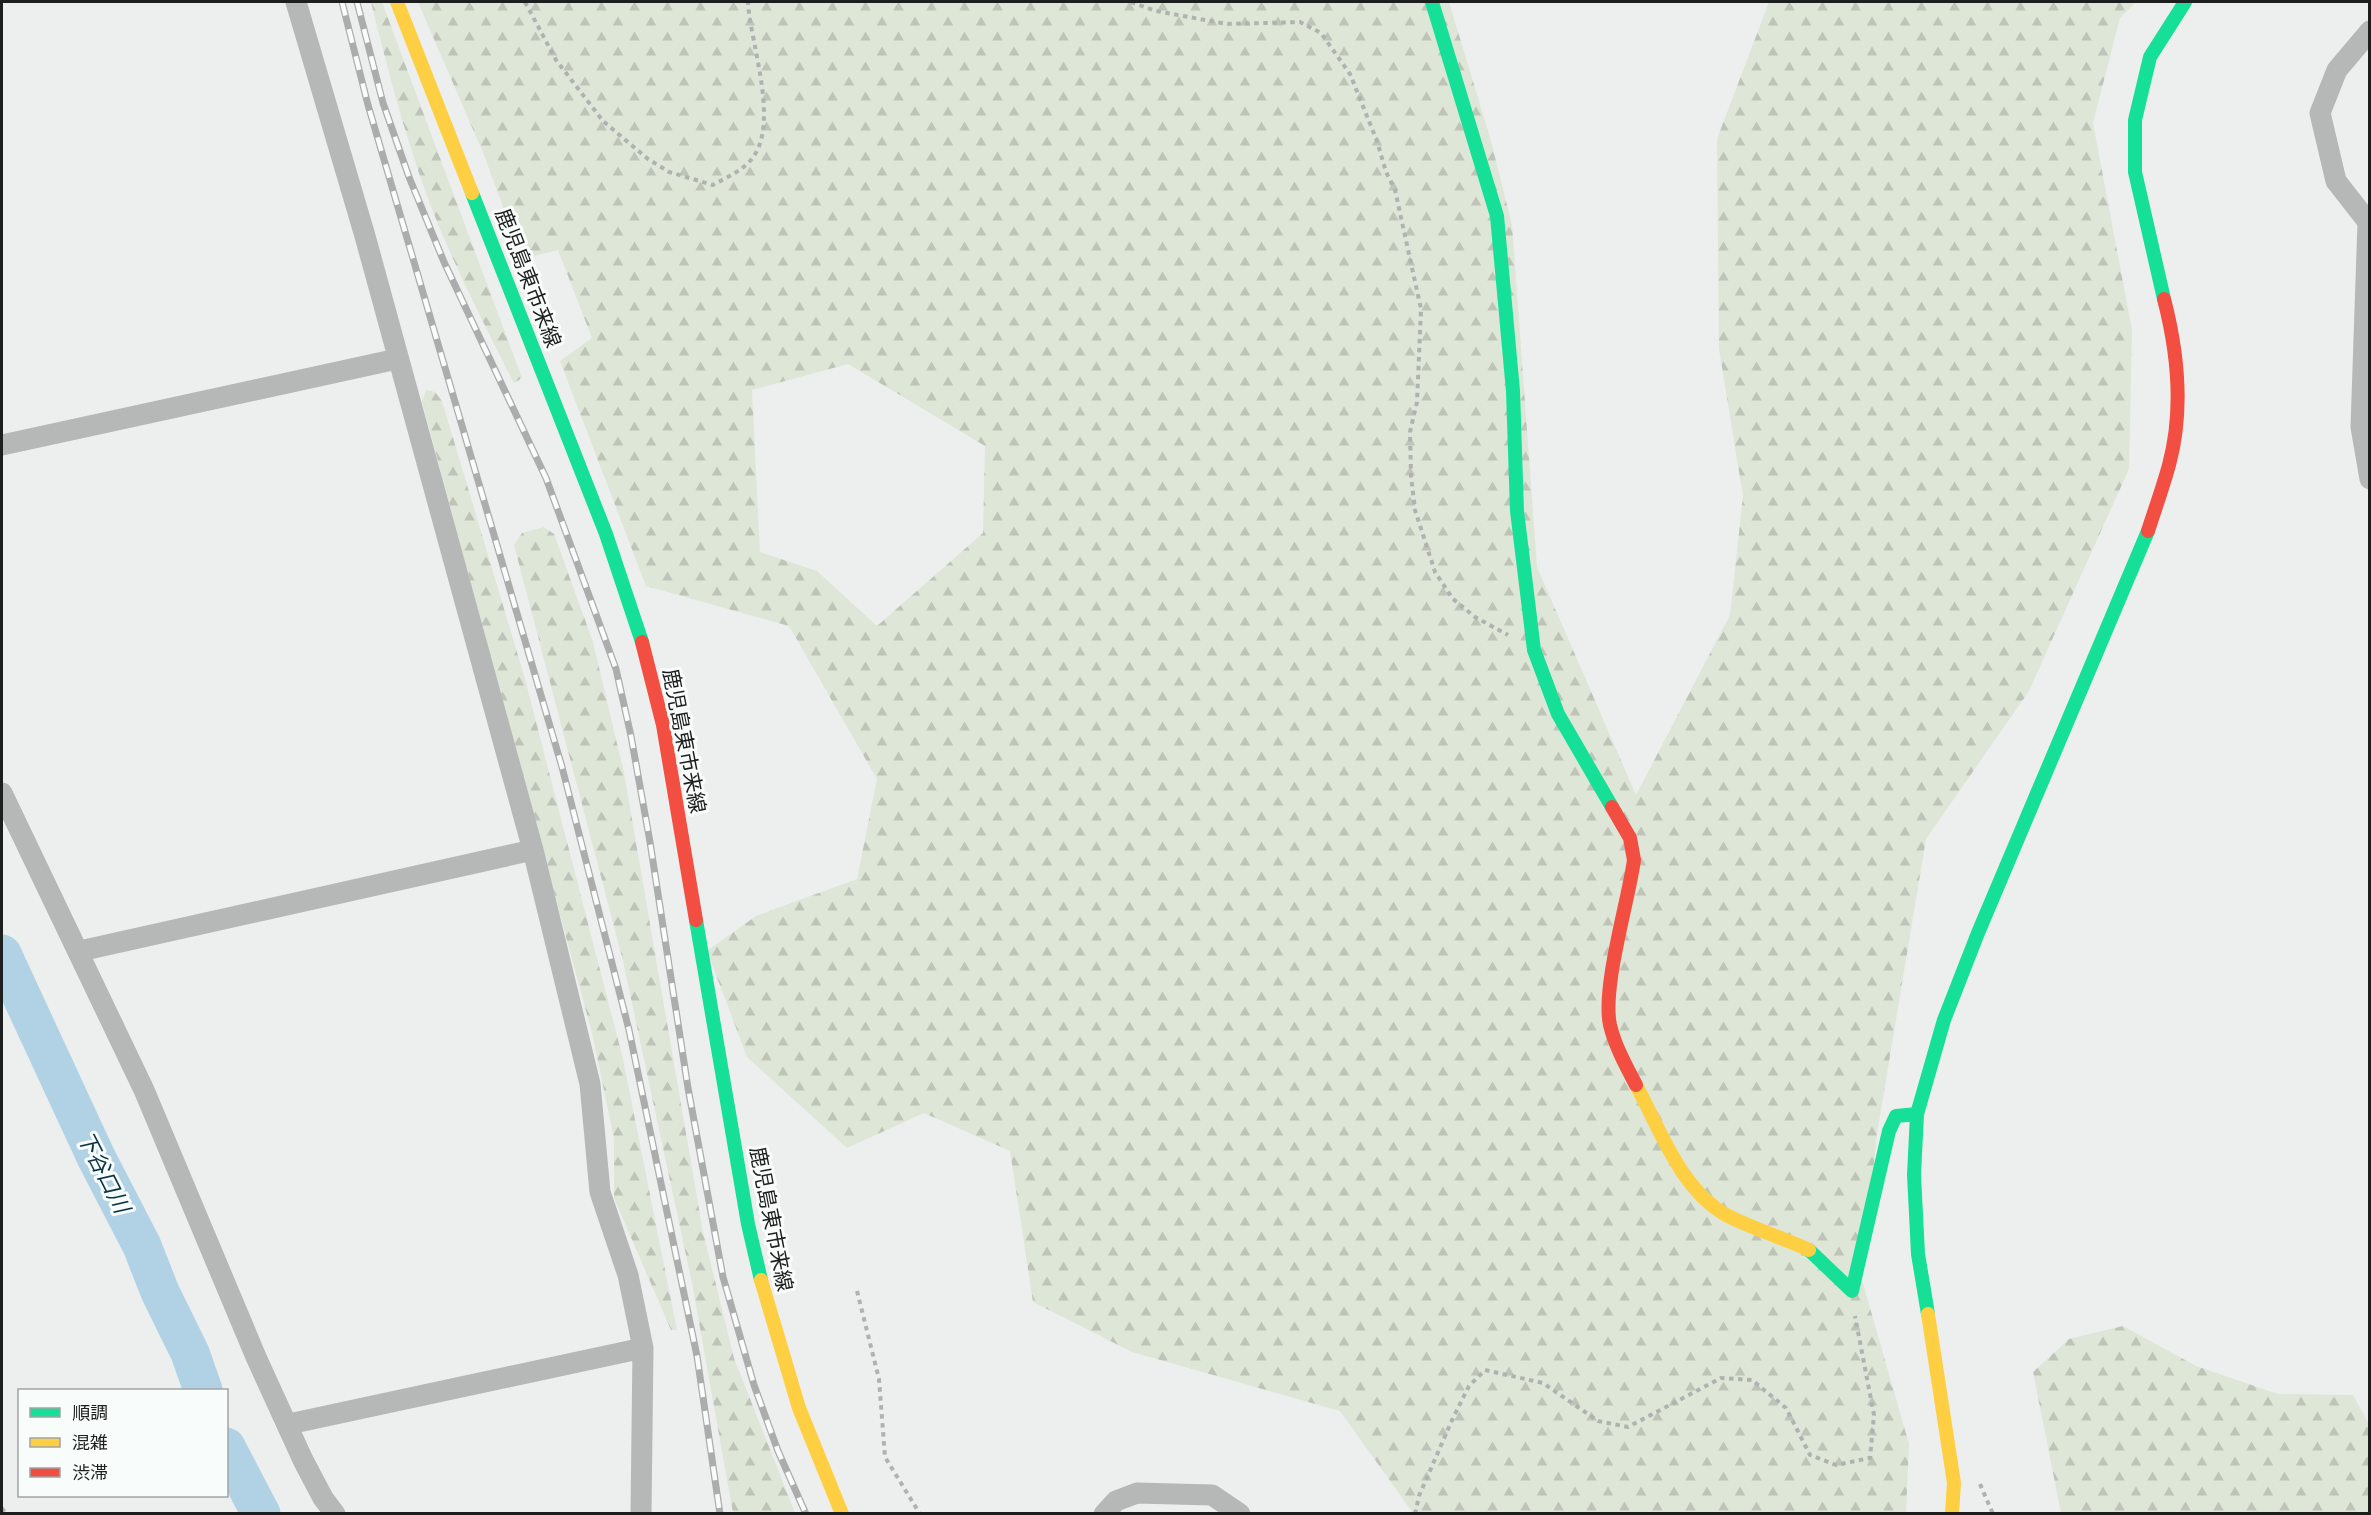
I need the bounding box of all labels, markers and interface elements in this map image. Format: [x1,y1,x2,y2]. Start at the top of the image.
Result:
street label: 鹿児島東市来線 [490,204,567,351]
street label: 鹿児島東市来線 [658,666,712,815]
water label: 下谷口川 [72,1126,137,1219]
street label: 鹿児島東市来線 [745,1144,799,1293]
legend [18,1389,228,1497]
text: 順調 [72,1401,108,1424]
text: 混雑 [72,1431,108,1454]
text: 渋滞 [72,1461,108,1484]

